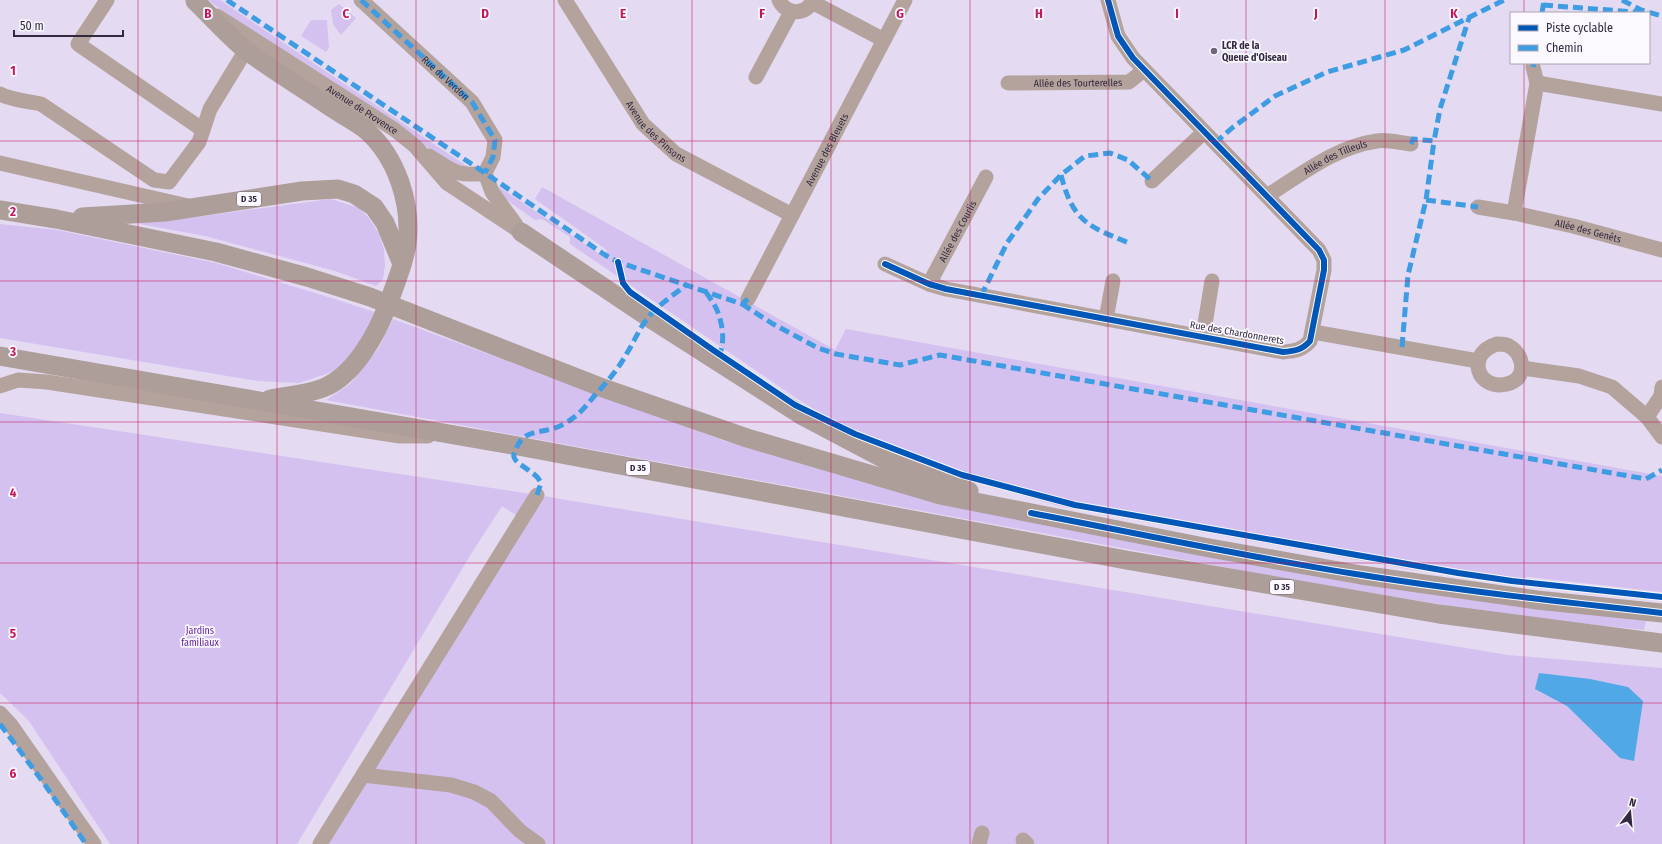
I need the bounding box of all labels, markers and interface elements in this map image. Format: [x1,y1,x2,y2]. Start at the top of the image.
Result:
text: B [204,6,212,21]
text: C [343,6,350,21]
text: D [481,6,489,21]
text: E [620,6,626,21]
text: F [759,6,765,21]
text: G [896,6,904,21]
text: H [1035,6,1043,21]
text: I [1175,6,1179,21]
text: J [1313,6,1318,21]
text: K [1450,6,1458,21]
scale bar [14,12,123,38]
legend [1510,12,1650,64]
text: 50 m [20,19,44,33]
text: Piste cyclable [1546,21,1613,35]
place label: LCR de la Queue d'Oiseau [1222,40,1287,64]
text: Chemin [1546,41,1583,55]
marker: LCR de la Queue d'Oiseau [1209,46,1219,56]
street label: Rue du Verdon [419,54,471,103]
text: 1 [10,63,16,78]
street label: Allée des Tourterelles [1034,77,1122,90]
street label: Avenue de Provence [324,83,400,137]
street label: Avenue des Pinsons [623,99,688,165]
street label: Avenue des Bleuets [803,112,851,188]
street label: Allée des Tilleuls [1302,138,1368,178]
road number: D 35 [237,192,261,206]
street label: Allée des Courlis [937,199,979,264]
text: 2 [9,204,16,219]
street label: Allée des Genêts [1554,217,1623,246]
street label: Rue des Chardonnerets [1189,319,1285,347]
text: 3 [9,344,16,359]
road number: D 35 [626,461,650,475]
text: 4 [10,485,17,500]
road number: D 35 [1270,580,1294,594]
park label: Jardins familiaux [181,625,219,649]
text: 5 [10,626,16,641]
text: 6 [10,766,17,781]
north arrow [1610,792,1650,832]
text: N [1628,796,1638,810]

